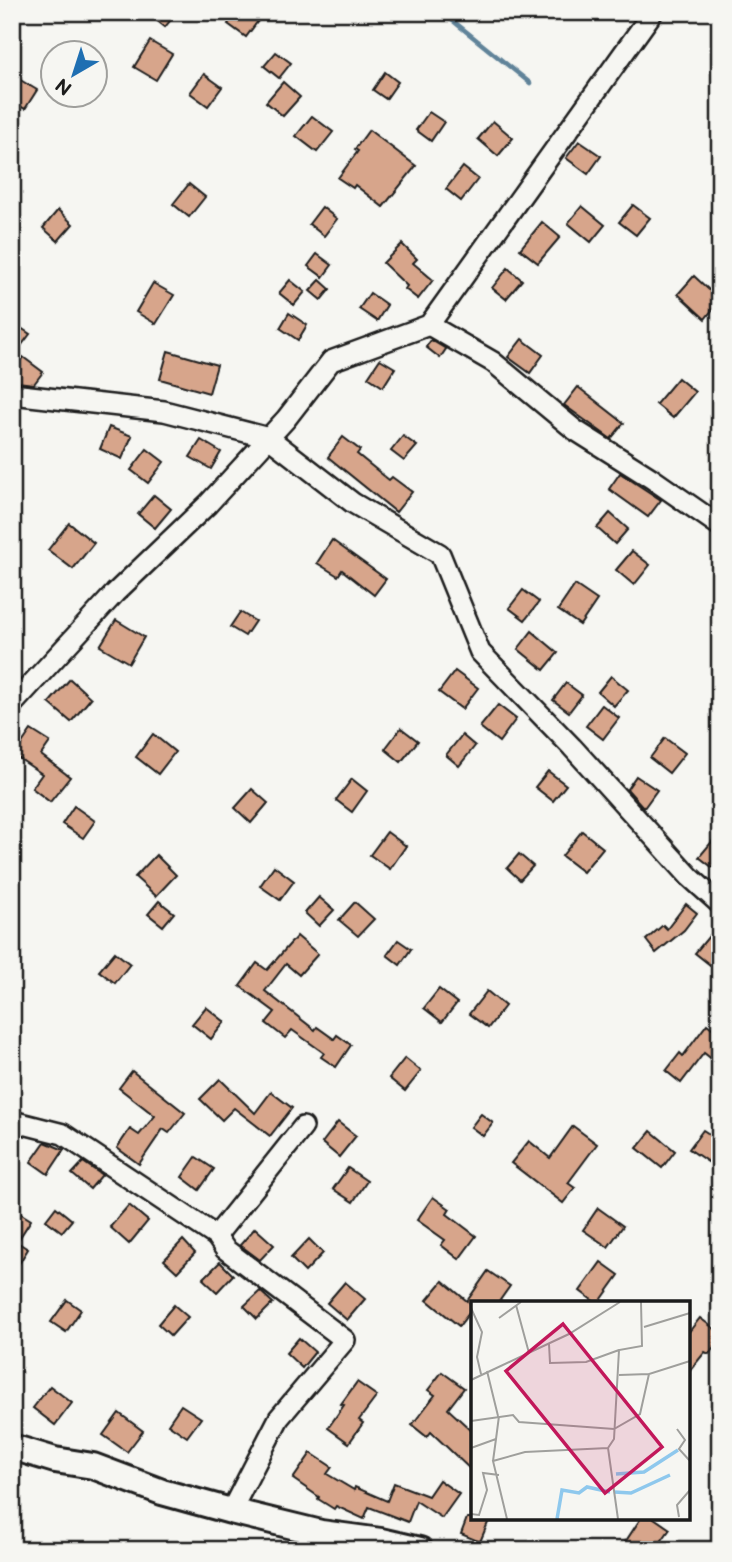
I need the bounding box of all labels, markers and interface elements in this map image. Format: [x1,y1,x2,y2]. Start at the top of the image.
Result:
north arrow [38,38,108,108]
text: N [51,73,77,99]
inset map [471,1301,690,1520]

